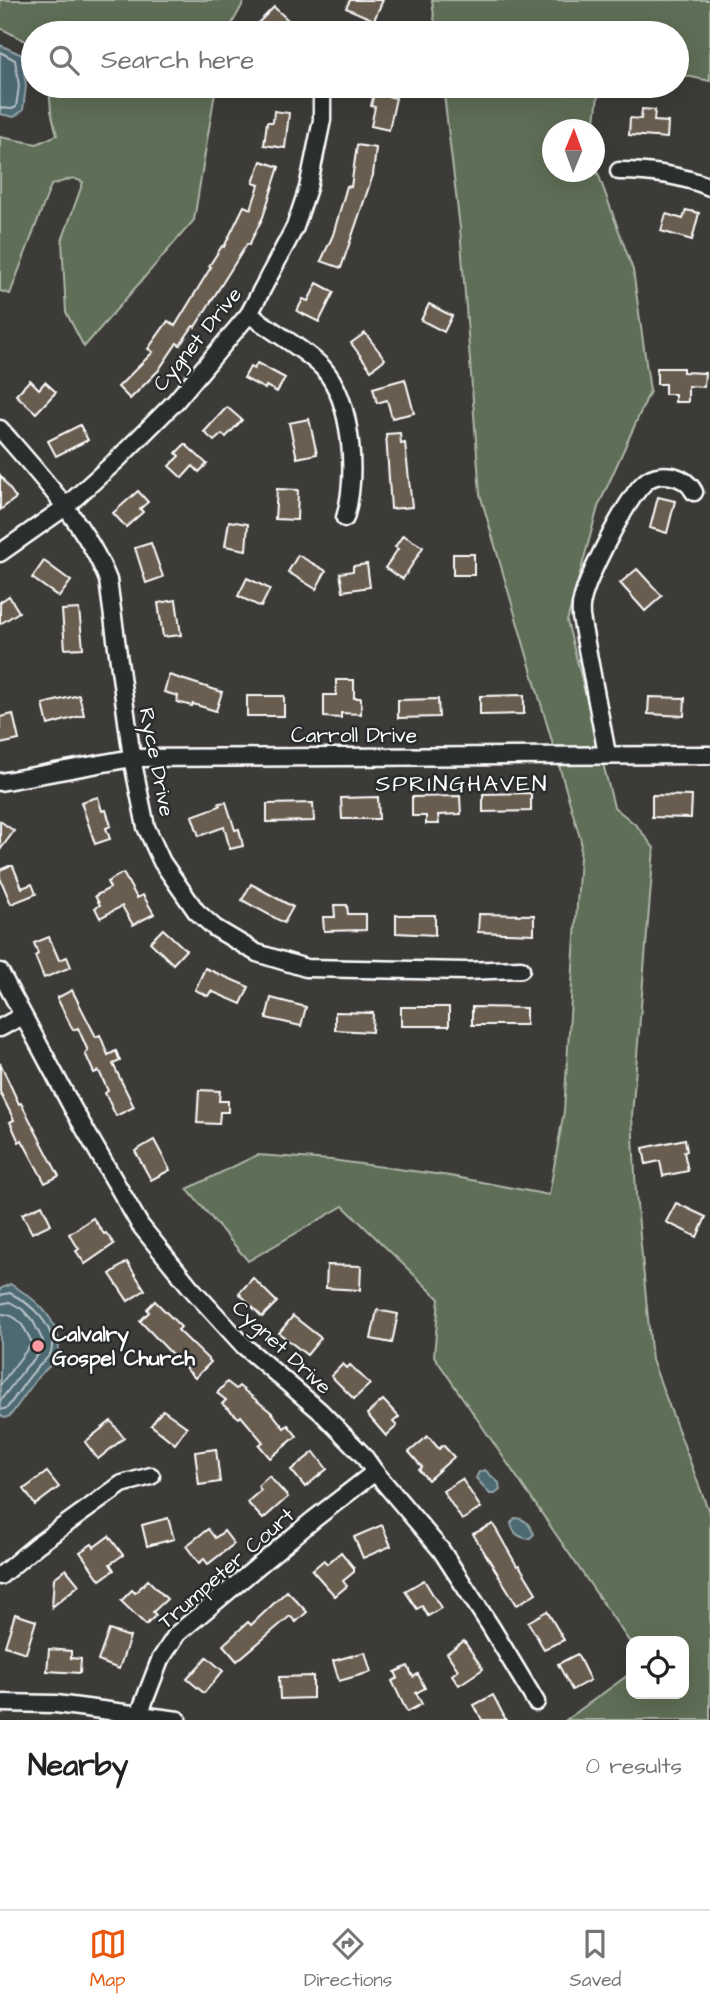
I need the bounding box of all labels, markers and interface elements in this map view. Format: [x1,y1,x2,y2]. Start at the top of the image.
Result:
search box [21,21,689,98]
icon: search [45,41,83,79]
text: Search here [101,42,254,78]
north arrow [542,119,605,182]
street label: Cygnet Drive [146,281,250,399]
street label: Ryce Drive [130,705,181,819]
street label: Carroll Drive [291,721,417,750]
district label: SPRINGHAVEN [376,768,548,800]
street label: Cygnet Drive [224,1294,338,1403]
place label: Calvalry Gospel Church [52,1320,195,1374]
marker: Calvalry Gospel Church [30,1338,46,1354]
street label: Trumpeter Court [152,1501,302,1636]
map controls [626,1636,689,1699]
button: locate [626,1636,689,1699]
text: Nearby [28,1745,128,1787]
text: 0 results [585,1750,682,1782]
tab: Map [89,1925,127,1994]
tab: Directions [304,1925,392,1994]
tab: Saved [570,1925,621,1994]

